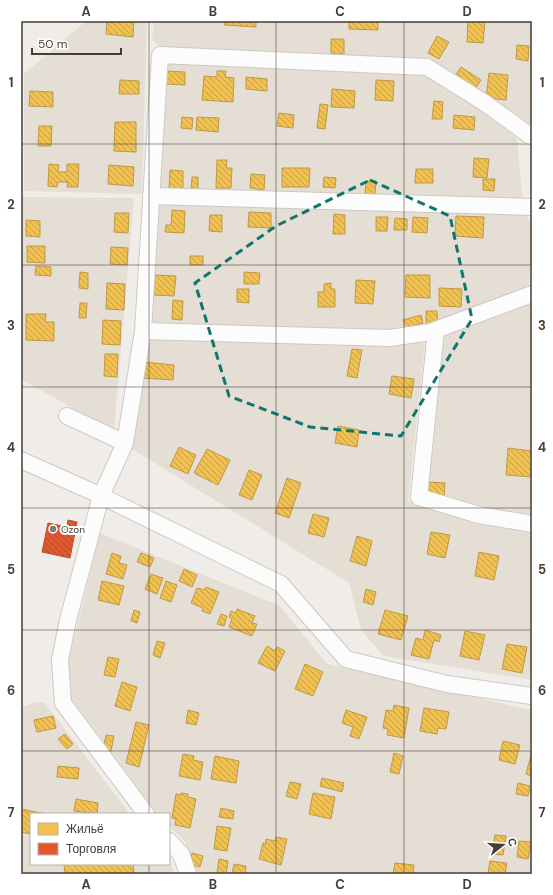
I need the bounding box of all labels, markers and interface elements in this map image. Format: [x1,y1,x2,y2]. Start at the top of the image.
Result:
text: A [81,3,91,20]
text: B [209,3,217,20]
text: C [335,3,345,20]
text: D [462,3,472,20]
scale bar [32,30,121,56]
text: 50 m [38,36,67,52]
text: 1 [9,74,13,91]
text: 1 [540,74,544,91]
text: 2 [7,196,15,213]
text: 2 [538,196,546,213]
text: 3 [7,317,15,334]
text: 3 [538,317,546,334]
text: 4 [7,439,15,456]
text: 4 [538,439,546,456]
place label: Ozon [61,523,85,536]
marker: Ozon [48,524,58,534]
text: 5 [7,561,15,578]
text: 5 [538,561,546,578]
text: 6 [7,682,15,699]
text: 6 [538,682,546,699]
text: 7 [8,804,15,821]
text: 7 [539,804,546,821]
legend [30,813,170,865]
text: Жильё [66,821,104,837]
north arrow [483,825,523,865]
text: С [505,836,520,848]
text: Торговля [66,841,116,857]
text: A [81,876,91,893]
text: B [209,876,217,893]
text: C [335,876,345,893]
text: D [462,876,472,893]

